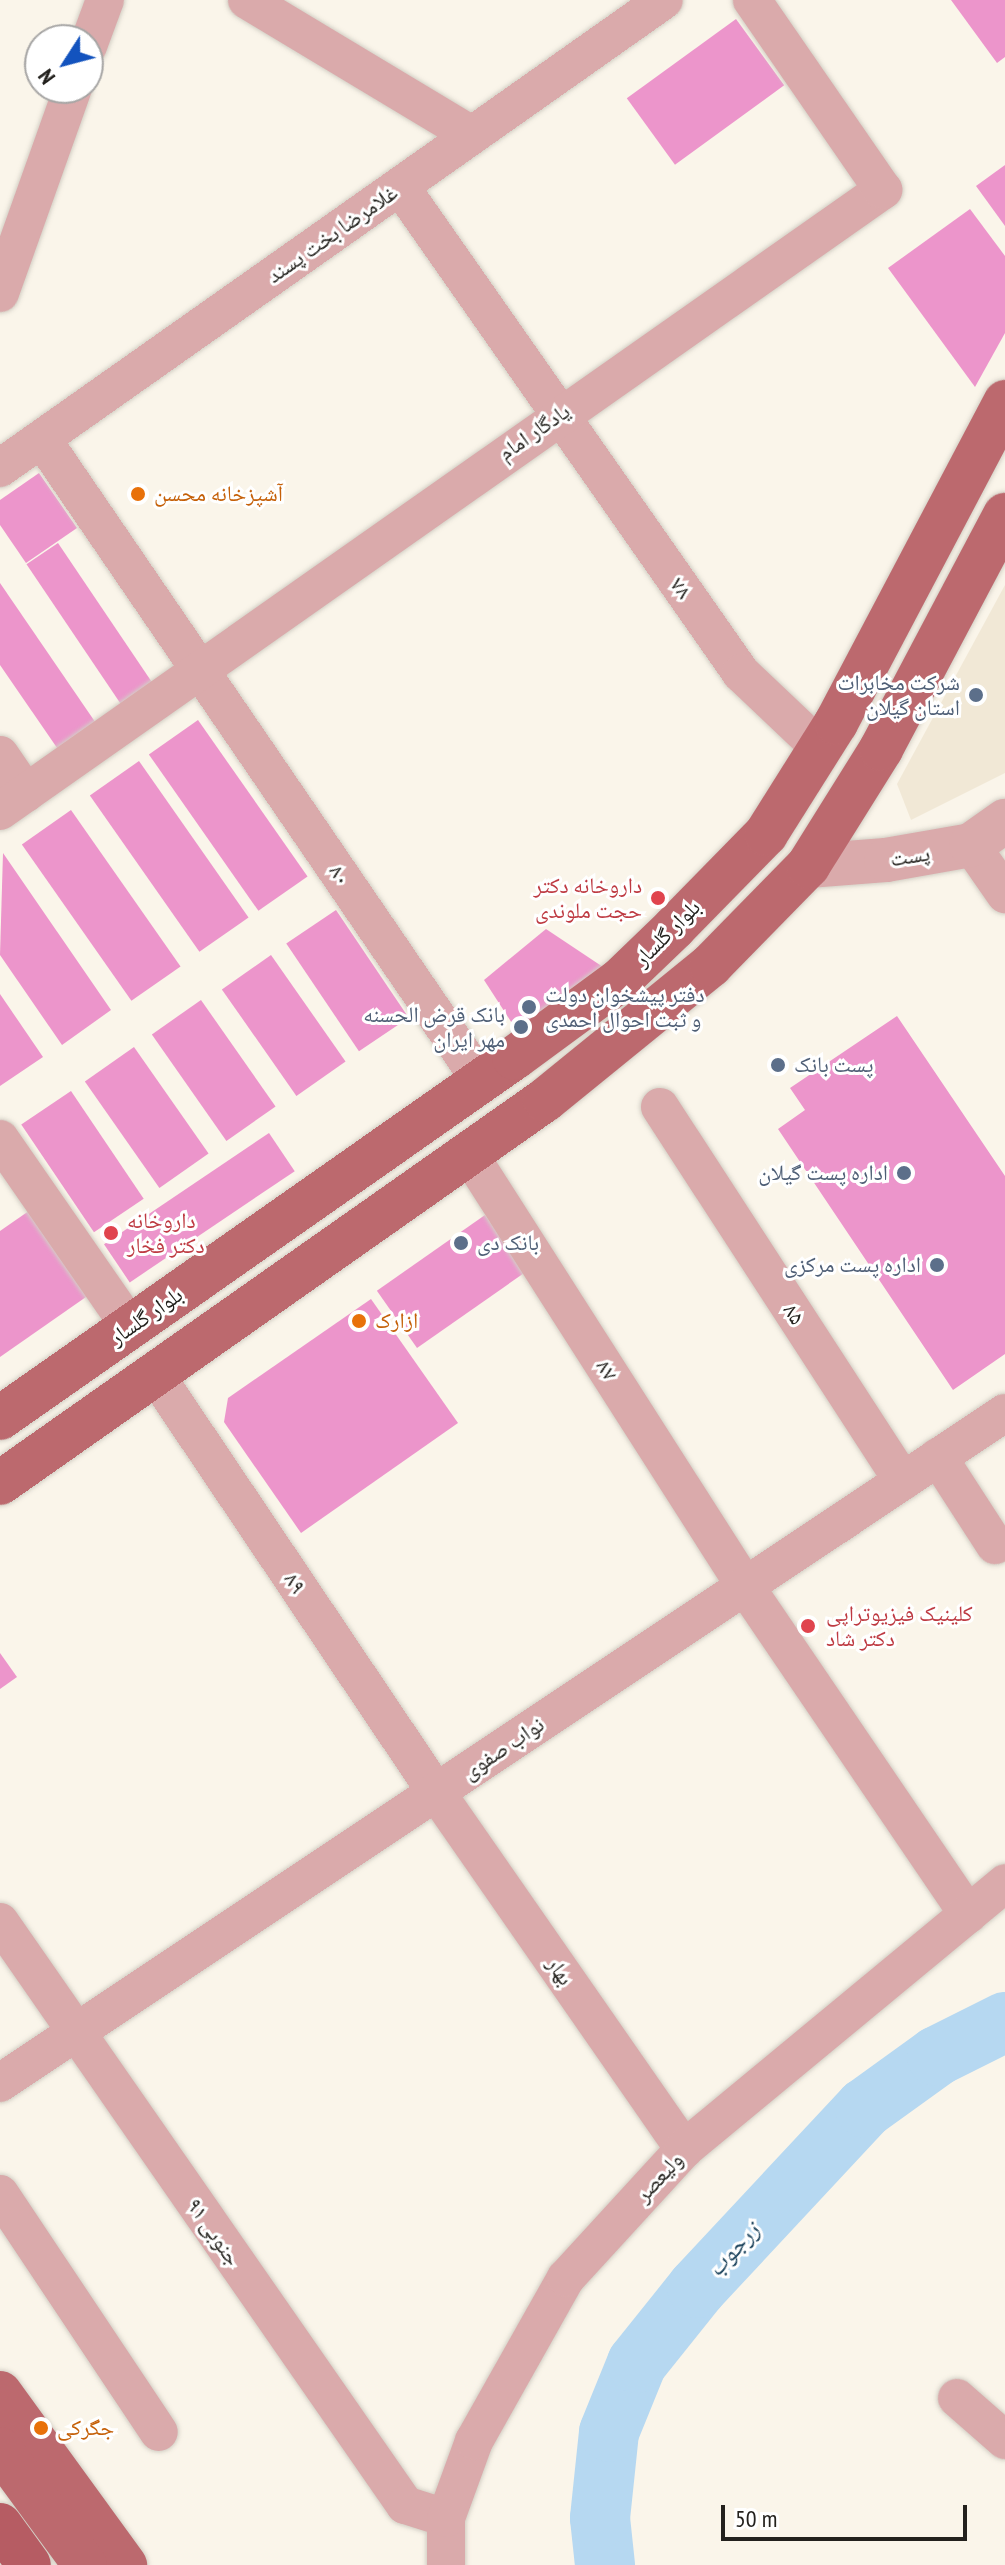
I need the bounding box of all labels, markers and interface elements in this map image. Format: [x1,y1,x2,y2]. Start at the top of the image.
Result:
north arrow [24,24,104,104]
text: N [31,64,61,90]
street label: غلامرضا بخت پسند [262,179,402,289]
street label: یادگار امام [493,398,575,466]
place label: آشپزخانه محسن [154,481,283,507]
marker: آشپزخانه محسن [129,485,147,503]
street label: ۷۸ [665,572,697,604]
place label: شرکت مخابرات استان گیلان [837,669,960,720]
marker: شرکت مخابرات استان گیلان [967,686,985,704]
street label: پست [888,840,932,872]
street label: ۸۰ [324,859,356,891]
place label: داروخانه دکتر حجت ملوندی [534,872,642,924]
marker: داروخانه دکتر حجت ملوندی [649,889,667,907]
street label: بلوار گلسار [628,894,706,972]
place label: دفتر پیشخوان دولت و ثبت احوال احمدی [545,981,705,1032]
marker: دفتر پیشخوان دولت و ثبت احوال احمدی [520,998,538,1016]
place label: بانک قرض الحسنه مهر ایران [363,1001,505,1052]
marker: بانک قرض الحسنه مهر ایران [512,1018,530,1036]
place label: پست بانک [794,1052,874,1078]
marker: پست بانک [769,1056,787,1074]
place label: اداره پست گیلان [758,1160,888,1186]
marker: اداره پست گیلان [895,1164,913,1182]
place label: داروخانه دکتر فخار [127,1207,205,1258]
marker: داروخانه دکتر فخار [102,1224,120,1242]
place label: بانک دی [477,1230,539,1256]
marker: بانک دی [452,1234,470,1252]
place label: اداره پست مرکزی [784,1252,921,1278]
marker: اداره پست مرکزی [928,1256,946,1274]
street label: بلوار گلسار [104,1281,188,1351]
street label: ۸۵ [778,1299,810,1329]
place label: ازارک [375,1308,418,1334]
marker: ازارک [350,1312,368,1330]
street label: ۸۷ [591,1355,623,1385]
street label: ۸۹ [279,1567,311,1599]
place label: کلینیک فیزیوتراپی دکتر شاد [826,1600,973,1652]
marker: کلینیک فیزیوتراپی دکتر شاد [797,1615,819,1637]
street label: نواب صفوی [457,1711,549,1785]
street label: بهار [541,1952,579,1990]
street label: ولیعصر [630,2147,688,2207]
street label: ۹۱ جنوبی [181,2193,247,2271]
water label: زرجوب [701,2216,765,2282]
place label: جگرکی [57,2415,114,2441]
marker: جگرکی [32,2419,50,2437]
scale bar [725,2489,971,2539]
text: 50 m [735,2503,777,2534]

